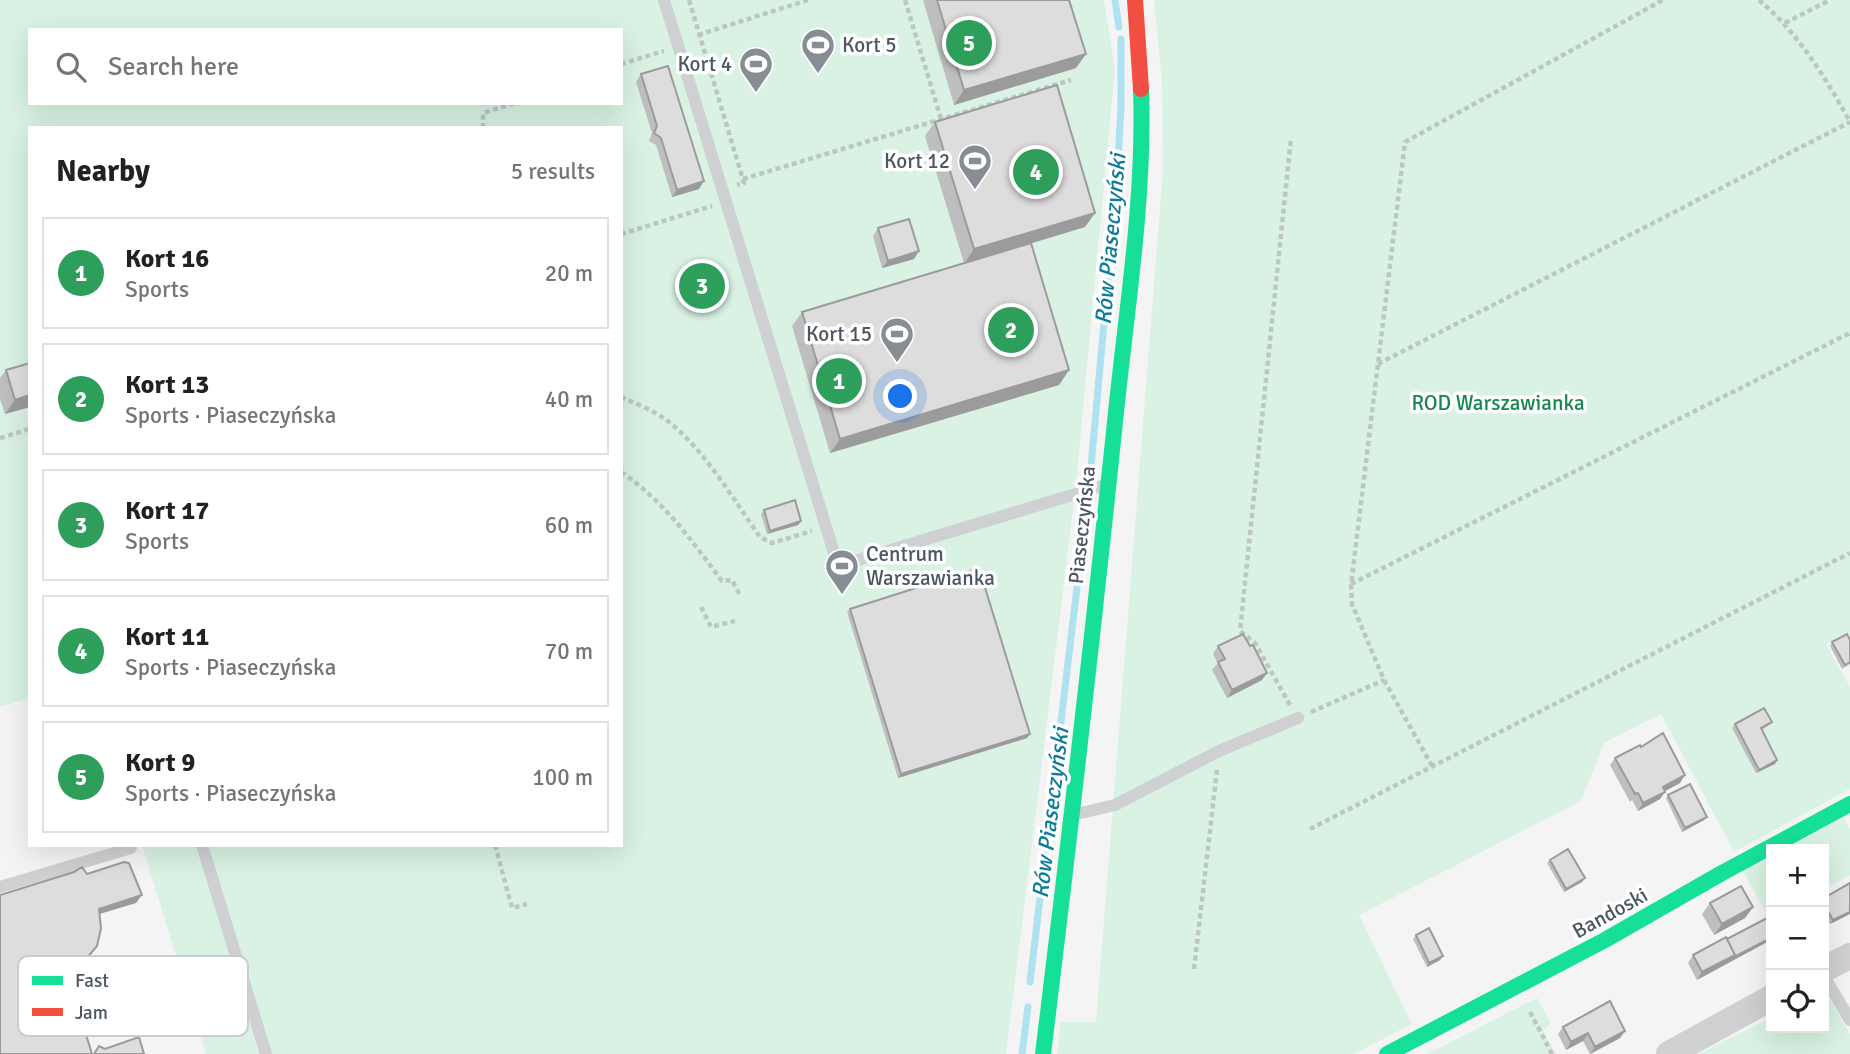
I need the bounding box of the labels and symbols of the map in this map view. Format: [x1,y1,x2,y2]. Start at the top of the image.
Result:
pin: 5 [946,17,992,69]
sports icon: Kort 5 [799,26,837,75]
place label: Kort 5 [842,32,897,58]
sports icon: Kort 4 [737,45,775,94]
place label: Kort 4 [677,51,732,77]
sports icon: Kort 12 [956,142,994,191]
pin: 4 [1013,146,1059,198]
place label: Kort 12 [884,148,950,174]
water label: Rów Piaseczyński [1089,150,1133,326]
pin: 3 [679,260,725,312]
pin: 2 [988,304,1034,356]
sports icon: Kort 15 [878,315,916,364]
place label: Kort 15 [806,321,872,347]
pin: 1 [816,355,862,407]
your location [883,379,917,413]
park label: ROD Warszawianka [1411,390,1585,416]
street label: Piaseczyńska [1063,465,1101,585]
place label: Centrum Warszawianka [866,541,995,591]
sports icon: Centrum Warszawianka [823,547,861,596]
water label: Rów Piaseczyński [1026,723,1076,900]
street label: Bandoski [1568,882,1652,944]
legend [18,956,248,1036]
text: Fast [75,969,109,993]
text: Jam [75,1001,108,1025]

